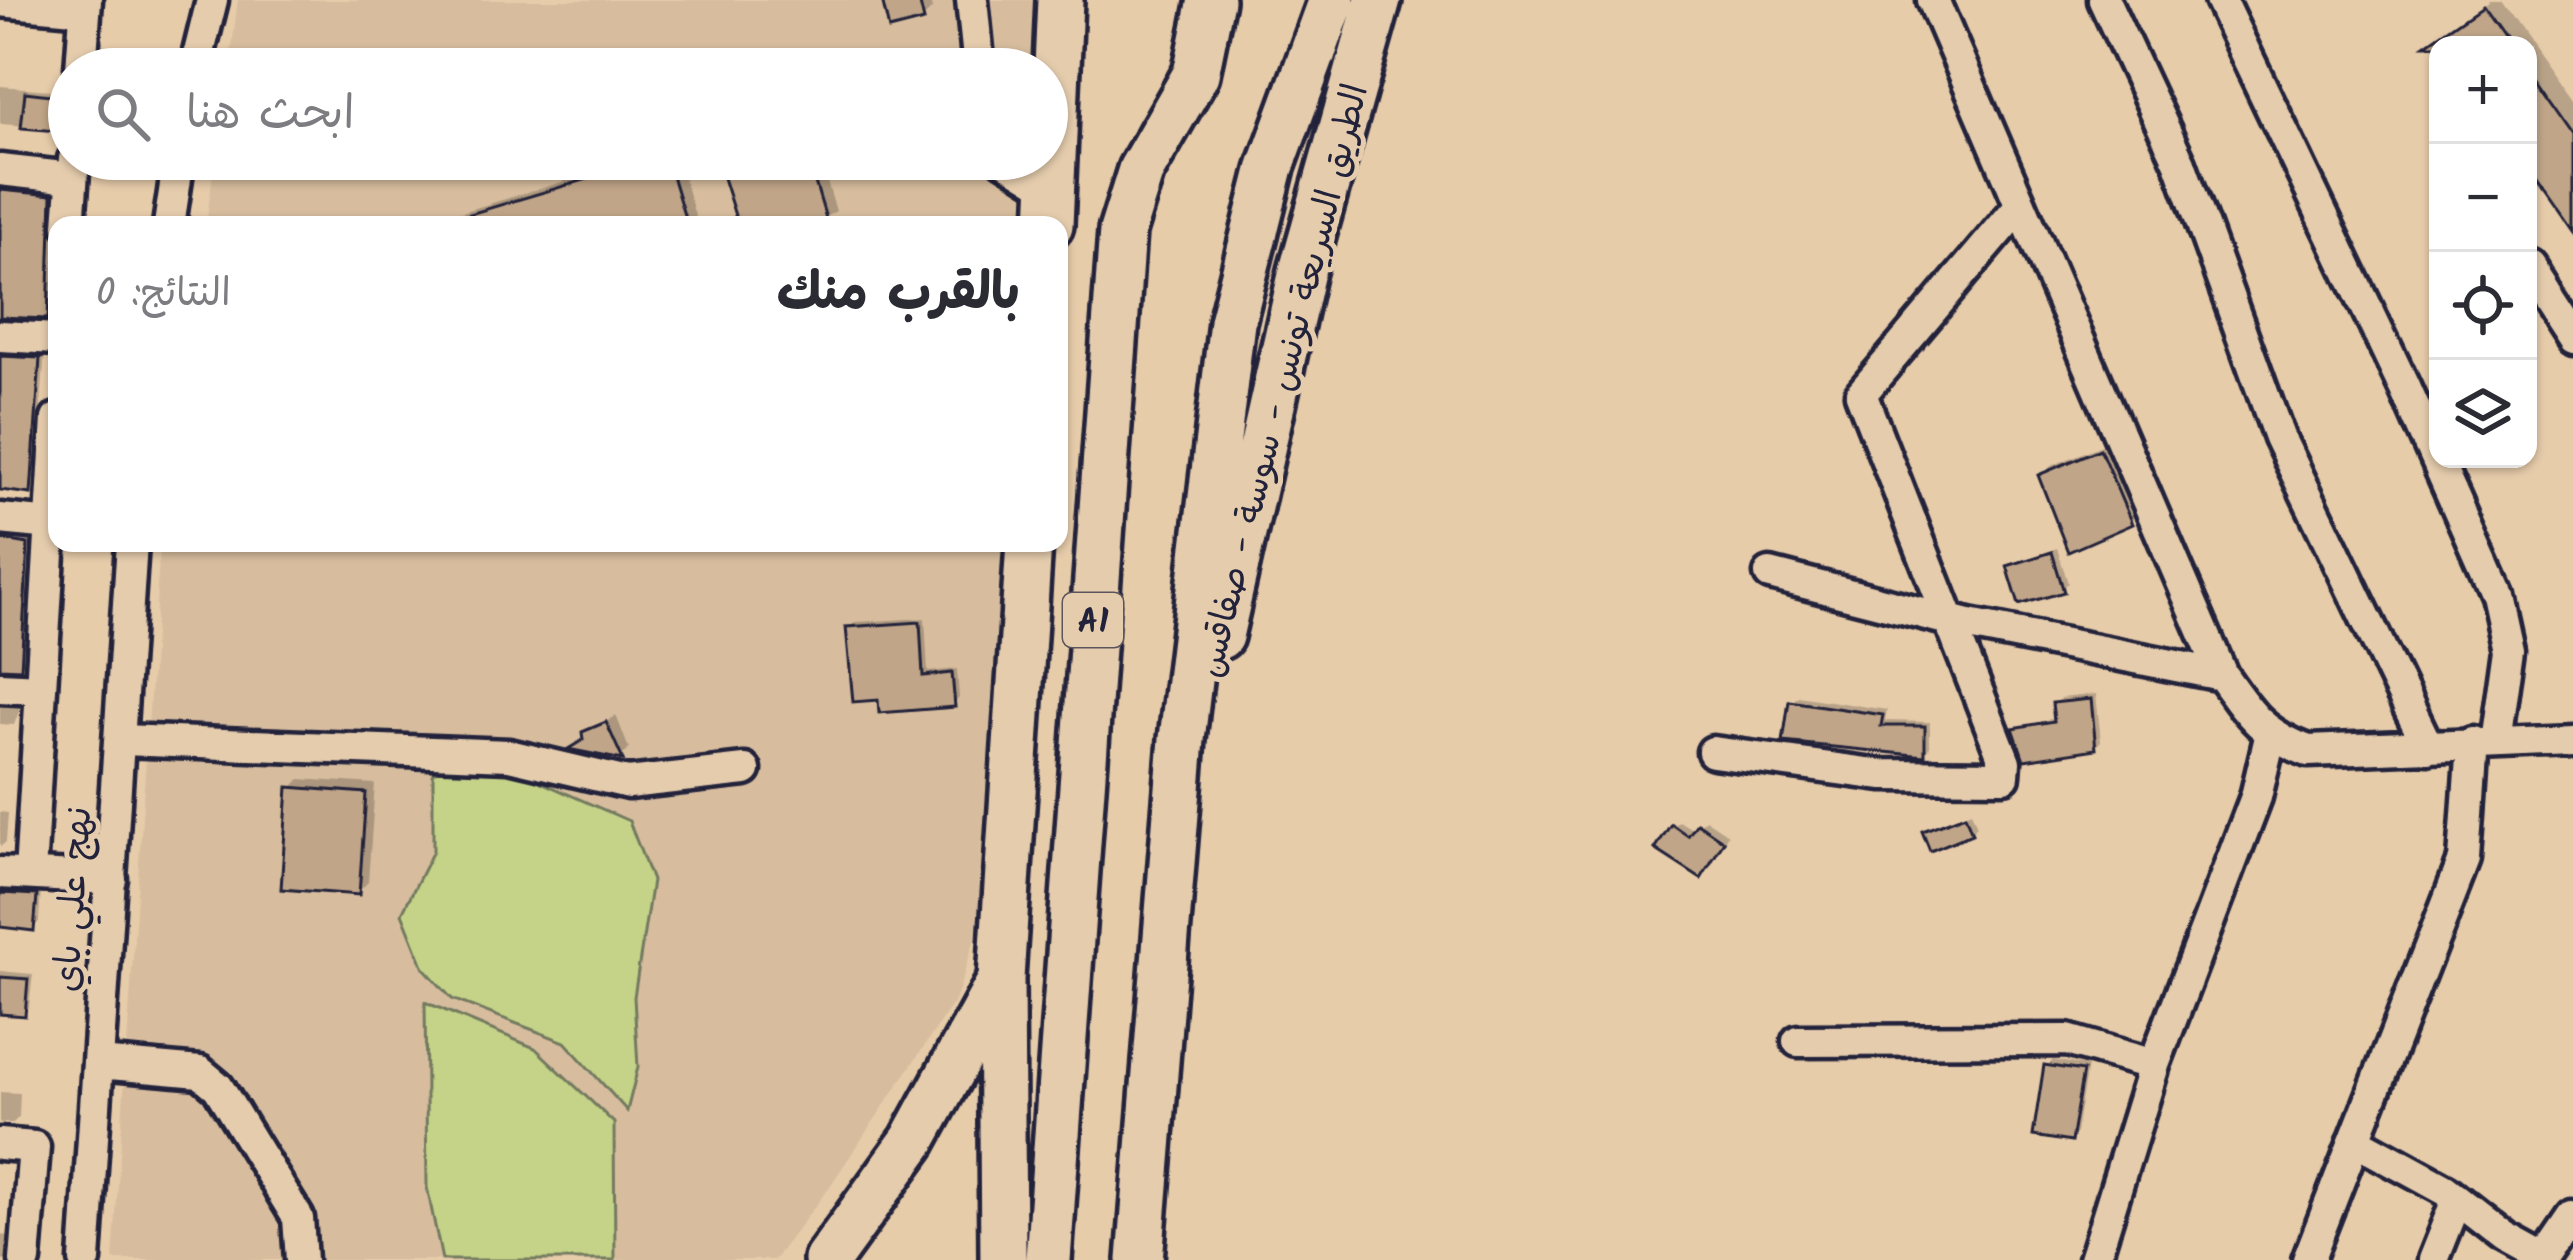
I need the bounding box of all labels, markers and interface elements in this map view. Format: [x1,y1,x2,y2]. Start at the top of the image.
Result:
map controls [2429,36,2537,468]
button: + [2429,36,2537,144]
search box [48,48,1068,180]
street label: الطريق السريعة تونس - سوسة - صفاقس [1183,78,1386,684]
text: ابحث هنا [186,79,354,151]
icon: search [90,81,156,147]
button: − [2429,144,2537,252]
button: locate [2429,252,2537,360]
text: بالقرب منك [777,254,1020,335]
text: النتائج: 0 [96,264,231,326]
button: layers [2429,360,2537,468]
road number: A1 [1063,593,1123,647]
street label: نهج علي باي [40,805,109,994]

